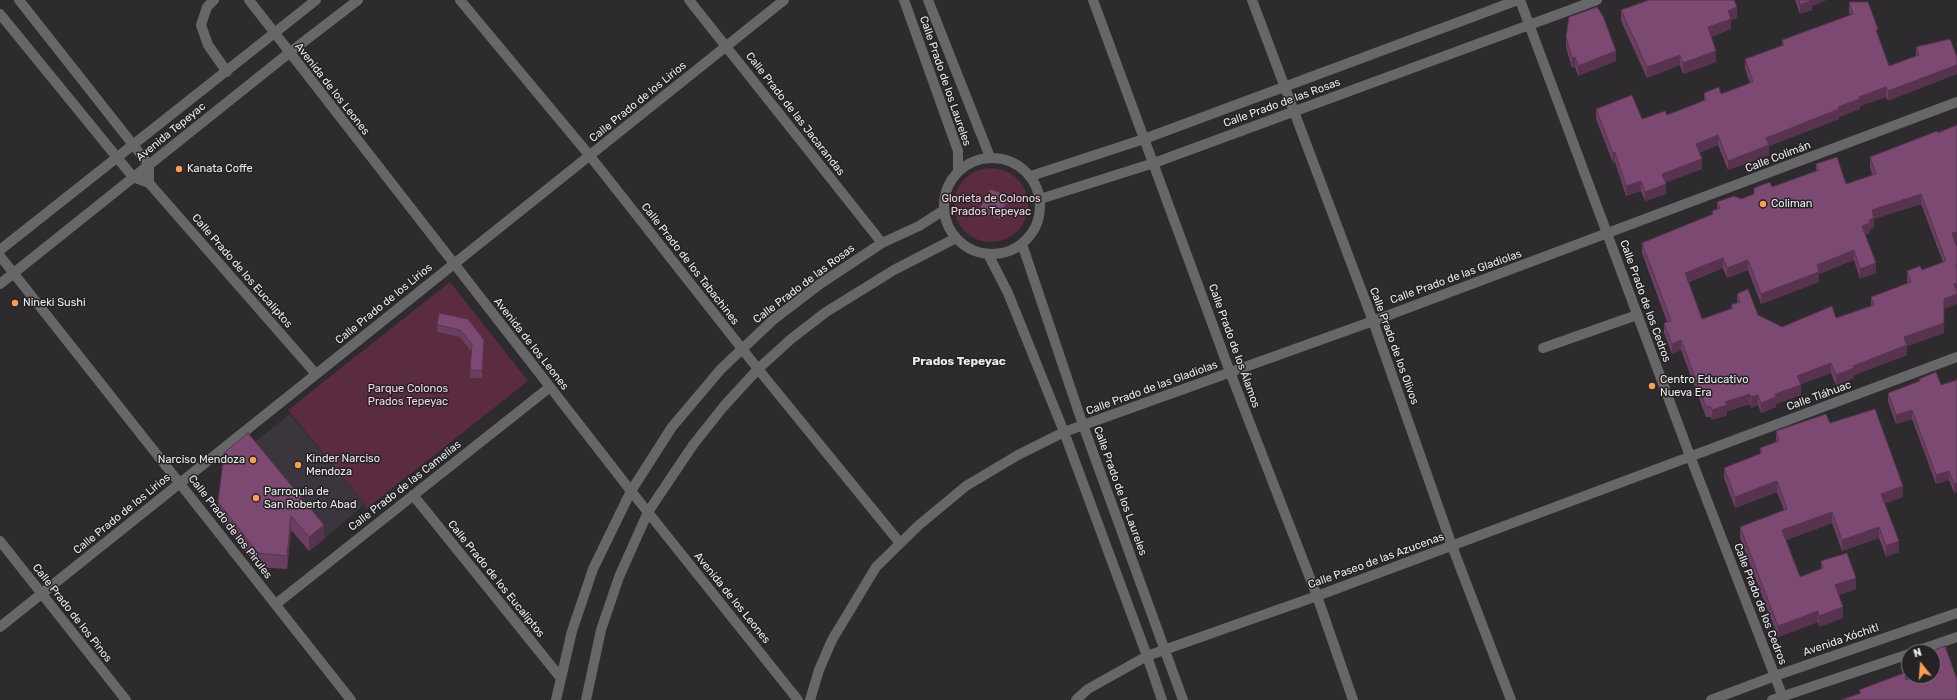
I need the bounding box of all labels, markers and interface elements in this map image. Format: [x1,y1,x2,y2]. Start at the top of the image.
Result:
street label: Calle Prado de los Laureles [917,14,973,148]
street label: Avenida de los Leones [292,40,372,138]
street label: Calle Prado de las Jacarandas [743,50,847,178]
street label: Calle Prado de los Lirios [587,59,689,145]
street label: Calle Prado de las Rosas [1222,76,1342,130]
street label: Avenida Tepeyac [134,100,208,164]
street label: Calle Colimán [1743,138,1813,176]
place label: Kanata Coffe [187,162,253,176]
marker: Kanata Coffe [174,164,184,174]
park label: Glorieta de Colonos Prados Tepeyac [941,192,1041,218]
place label: Coliman [1771,197,1812,211]
marker: Coliman [1758,199,1768,209]
street label: Calle Prado de los Tabachines [638,200,742,328]
street label: Calle Prado de los Eucaliptos [189,211,295,331]
street label: Calle Prado de los Cedros [1617,238,1673,364]
street label: Calle Prado de las Rosas [751,242,857,326]
street label: Calle Prado de las Gladiolas [1388,247,1524,307]
street label: Calle Prado de los Lirios [333,261,435,347]
street label: Calle Prado de los Álamos [1205,282,1263,410]
street label: Calle Prado de los Olivos [1367,286,1421,406]
street label: Avenida de los Leones [491,295,571,393]
place label: Nineki Sushi [23,296,86,310]
marker: Nineki Sushi [10,298,20,308]
district label: Prados Tepeyac [912,355,1006,369]
street label: Calle Prado de las Gladiolas [1084,358,1220,418]
place label: Centro Educativo Nueva Era [1660,373,1748,399]
street label: Calle Tláhuac [1785,378,1853,414]
marker: Centro Educativo Nueva Era [1647,381,1657,391]
park label: Parque Colonos Prados Tepeyac [368,382,448,408]
street label: Calle Prado de los Laureles [1090,425,1150,557]
street label: Calle Prado de las Camelias [346,438,464,534]
place label: Kinder Narciso Mendoza [306,452,380,478]
place label: Narciso Mendoza [158,453,245,467]
marker: Narciso Mendoza [248,455,258,465]
marker: Kinder Narciso Mendoza [293,460,303,470]
street label: Calle Prado de los Lirios [71,471,173,557]
street label: Calle Prado de los Pirules [185,472,275,582]
place label: Parroquia de San Roberto Abad [264,485,356,511]
marker: Parroquia de San Roberto Abad [251,493,261,503]
street label: Calle Prado de los Eucaliptos [445,518,547,640]
street label: Calle Paseo de las Azucenas [1306,530,1446,592]
street label: Calle Prado de los Cedros [1731,541,1789,667]
street label: Avenida de los Leones [691,550,773,646]
street label: Calle Prado de los Pinos [29,561,115,665]
street label: Avenida Xóchitl [1801,621,1881,659]
north arrow [1901,644,1941,684]
text: N [1912,646,1923,660]

